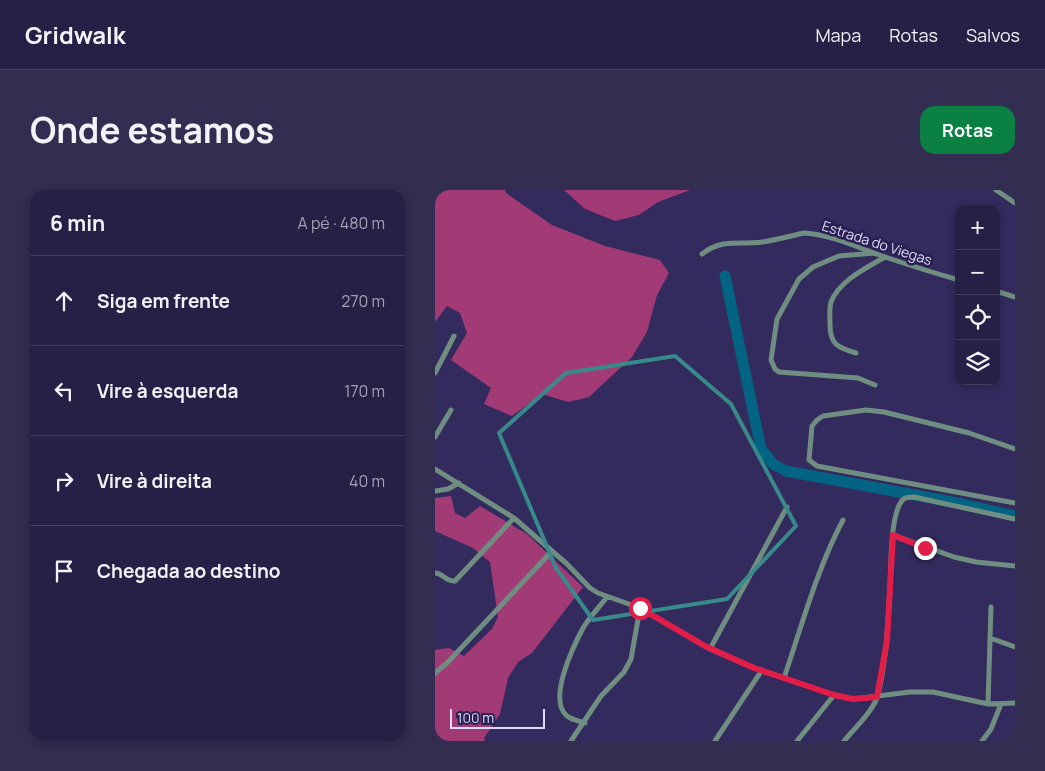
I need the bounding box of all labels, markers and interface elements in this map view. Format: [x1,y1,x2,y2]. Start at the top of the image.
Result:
text: Gridwalk [25,18,126,51]
text: Mapa [815,23,861,47]
text: Rotas [889,23,938,47]
text: Salvos [966,23,1020,47]
text: Onde estamos [30,106,274,154]
button: Rotas [920,106,1015,154]
map controls [955,205,1000,385]
button: + [955,205,1000,250]
text: 6 min [50,209,105,237]
text: A pé · 480 m [298,212,385,234]
street label: Estrada do Viegas [820,216,935,269]
button: − [955,250,1000,295]
icon: ahead [50,287,78,315]
text: Siga em frente [97,288,230,314]
text: 270 m [341,290,385,312]
button: locate [955,295,1000,340]
button: layers [955,340,1000,385]
icon: left [50,377,78,405]
text: Vire à esquerda [97,378,238,404]
text: 170 m [344,380,385,402]
icon: right [50,467,78,495]
text: Vire à direita [97,468,212,494]
text: 40 m [349,470,385,492]
route end [914,537,937,560]
icon: arrive [50,557,78,585]
text: Chegada ao destino [97,558,280,584]
route start [629,597,652,620]
scale bar [450,706,545,729]
text: 100 m [457,708,494,727]

